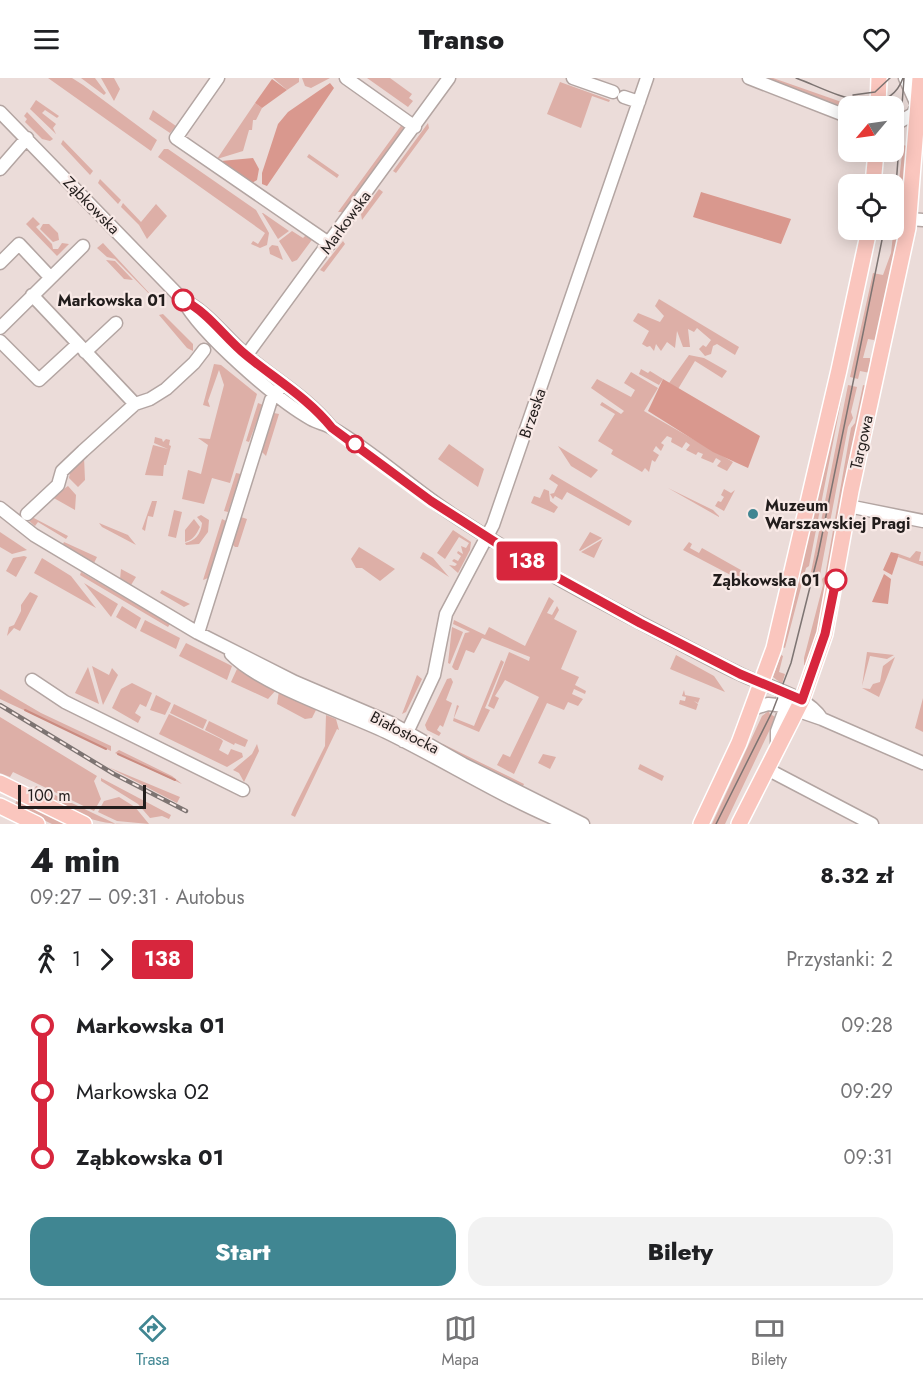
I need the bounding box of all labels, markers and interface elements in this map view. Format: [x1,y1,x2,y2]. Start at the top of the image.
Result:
text: Transo [419,20,504,59]
icon: menu [30,23,63,56]
icon: heart [860,23,893,56]
north arrow [838,96,904,162]
map controls [838,96,904,240]
street label: Ząbkowska [58,171,125,240]
button: locate [838,174,904,240]
street label: Markowska [314,186,376,259]
place label: Markowska 01 [57,289,166,312]
marker: Markowska 01 [172,289,194,311]
street label: Brzeska [513,385,552,441]
street label: Targowa [844,413,879,471]
unlabelled marker [346,435,364,453]
place label: Muzeum Warszawskiej Pragi [765,494,910,535]
marker: Muzeum Warszawskiej Pragi [746,507,760,521]
line badge: 138 [492,542,562,580]
text: 138 [509,546,545,576]
place label: Ząbkowska 01 [712,569,820,592]
marker: Ząbkowska 01 [825,569,847,591]
street label: Białostocka [366,705,443,760]
scale bar [18,782,146,810]
text: 100 m [27,784,71,807]
text: 4 min [30,837,120,884]
text: 8.32 zł [820,859,893,891]
text: 09:27 – 09:31 · Autobus [30,883,245,912]
icon: walk [30,943,63,976]
icon: forward [90,943,123,976]
text: 138 [144,944,181,974]
text: 1 [72,945,81,974]
text: Przystanki: 2 [786,945,893,974]
text: Markowska 01 [76,1009,225,1041]
text: 09:28 [841,1011,893,1040]
text: Markowska 02 [76,1075,209,1107]
text: 09:29 [841,1077,893,1106]
text: Ząbkowska 01 [76,1141,224,1173]
text: 09:31 [844,1143,893,1172]
button: Start [30,1217,456,1286]
button: Bilety [468,1217,893,1286]
tab: Trasa [136,1312,170,1371]
tab: Mapa [442,1312,479,1371]
tab: Bilety [751,1312,787,1371]

